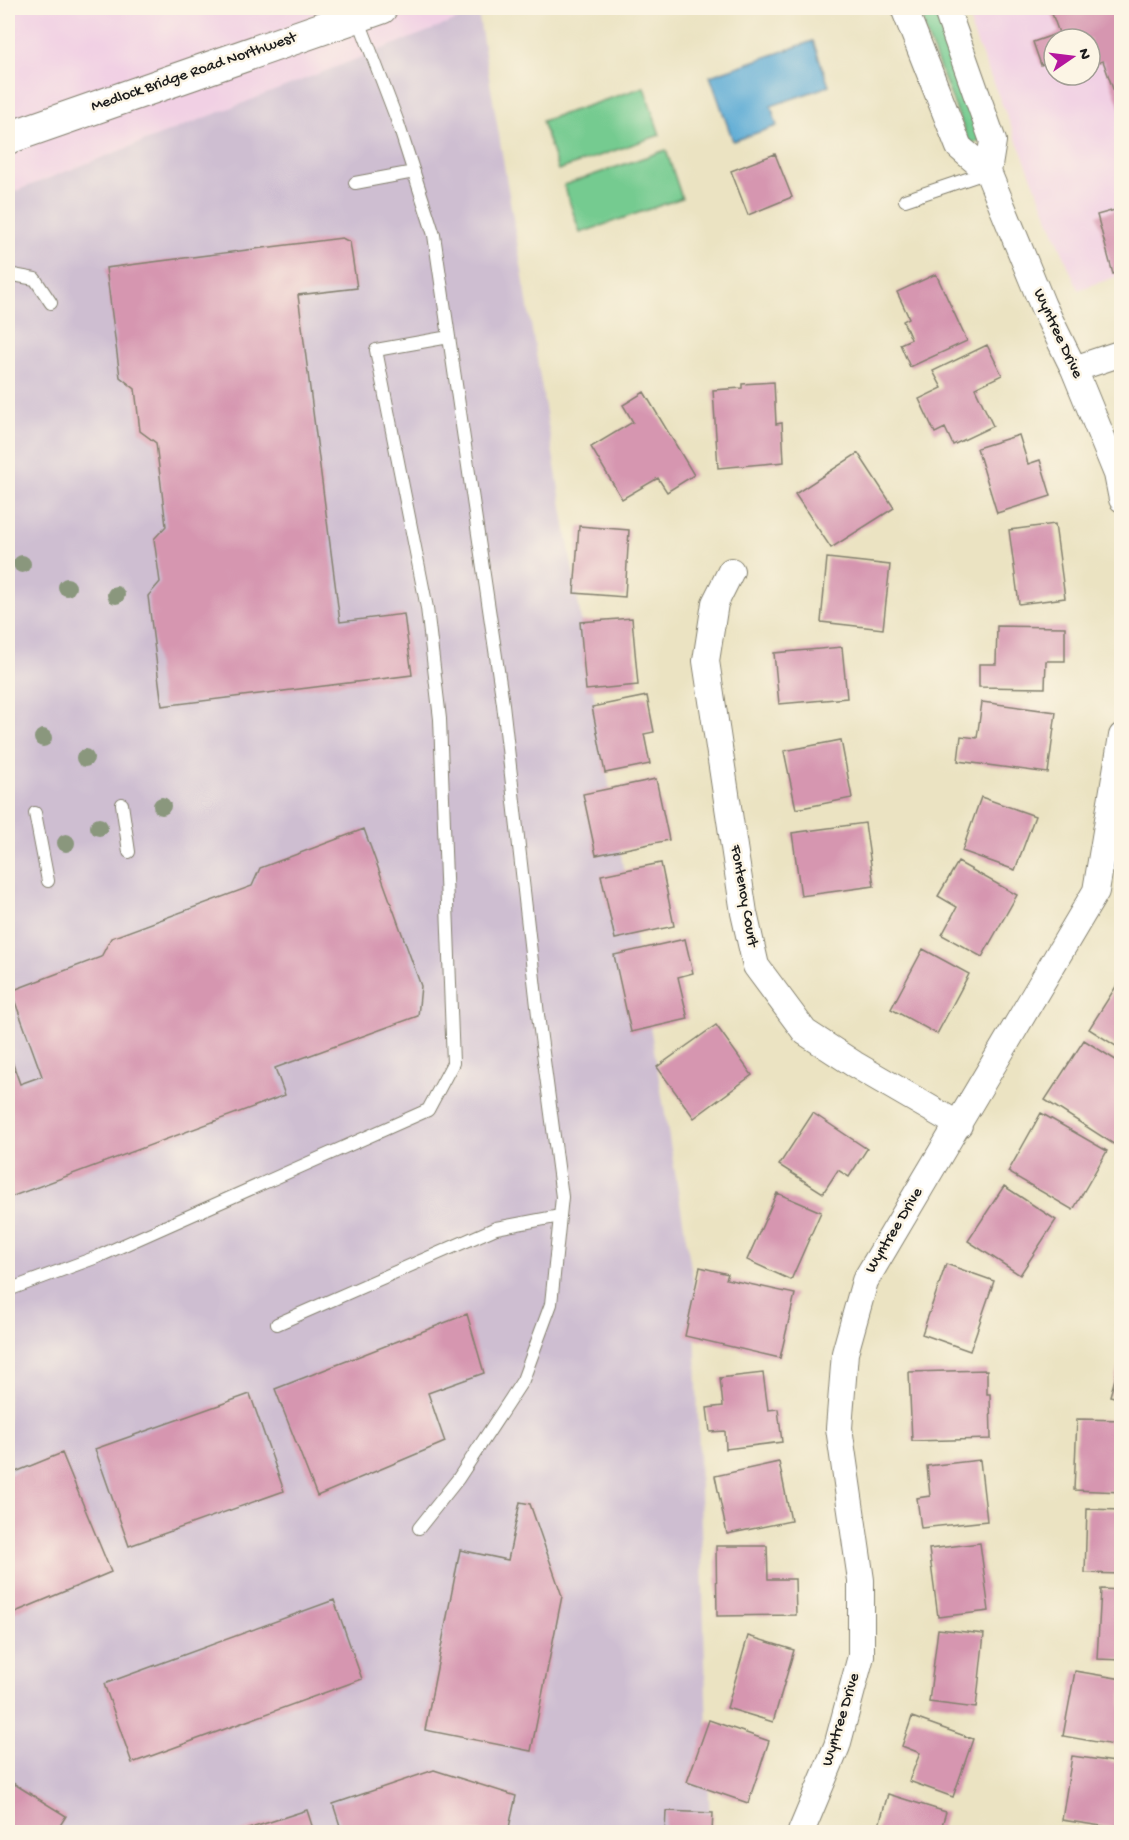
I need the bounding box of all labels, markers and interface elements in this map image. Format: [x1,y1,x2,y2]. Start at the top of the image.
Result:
north arrow [1042,27,1102,87]
street label: Medlock Bridge Road Northwest [89,28,301,117]
text: N [1073,47,1094,62]
street label: Wyntree Drive [1028,286,1086,382]
street label: Fontenoy Court [725,843,762,950]
street label: Wyntree Drive [862,1184,928,1277]
street label: Wyntree Drive [819,1670,865,1769]

